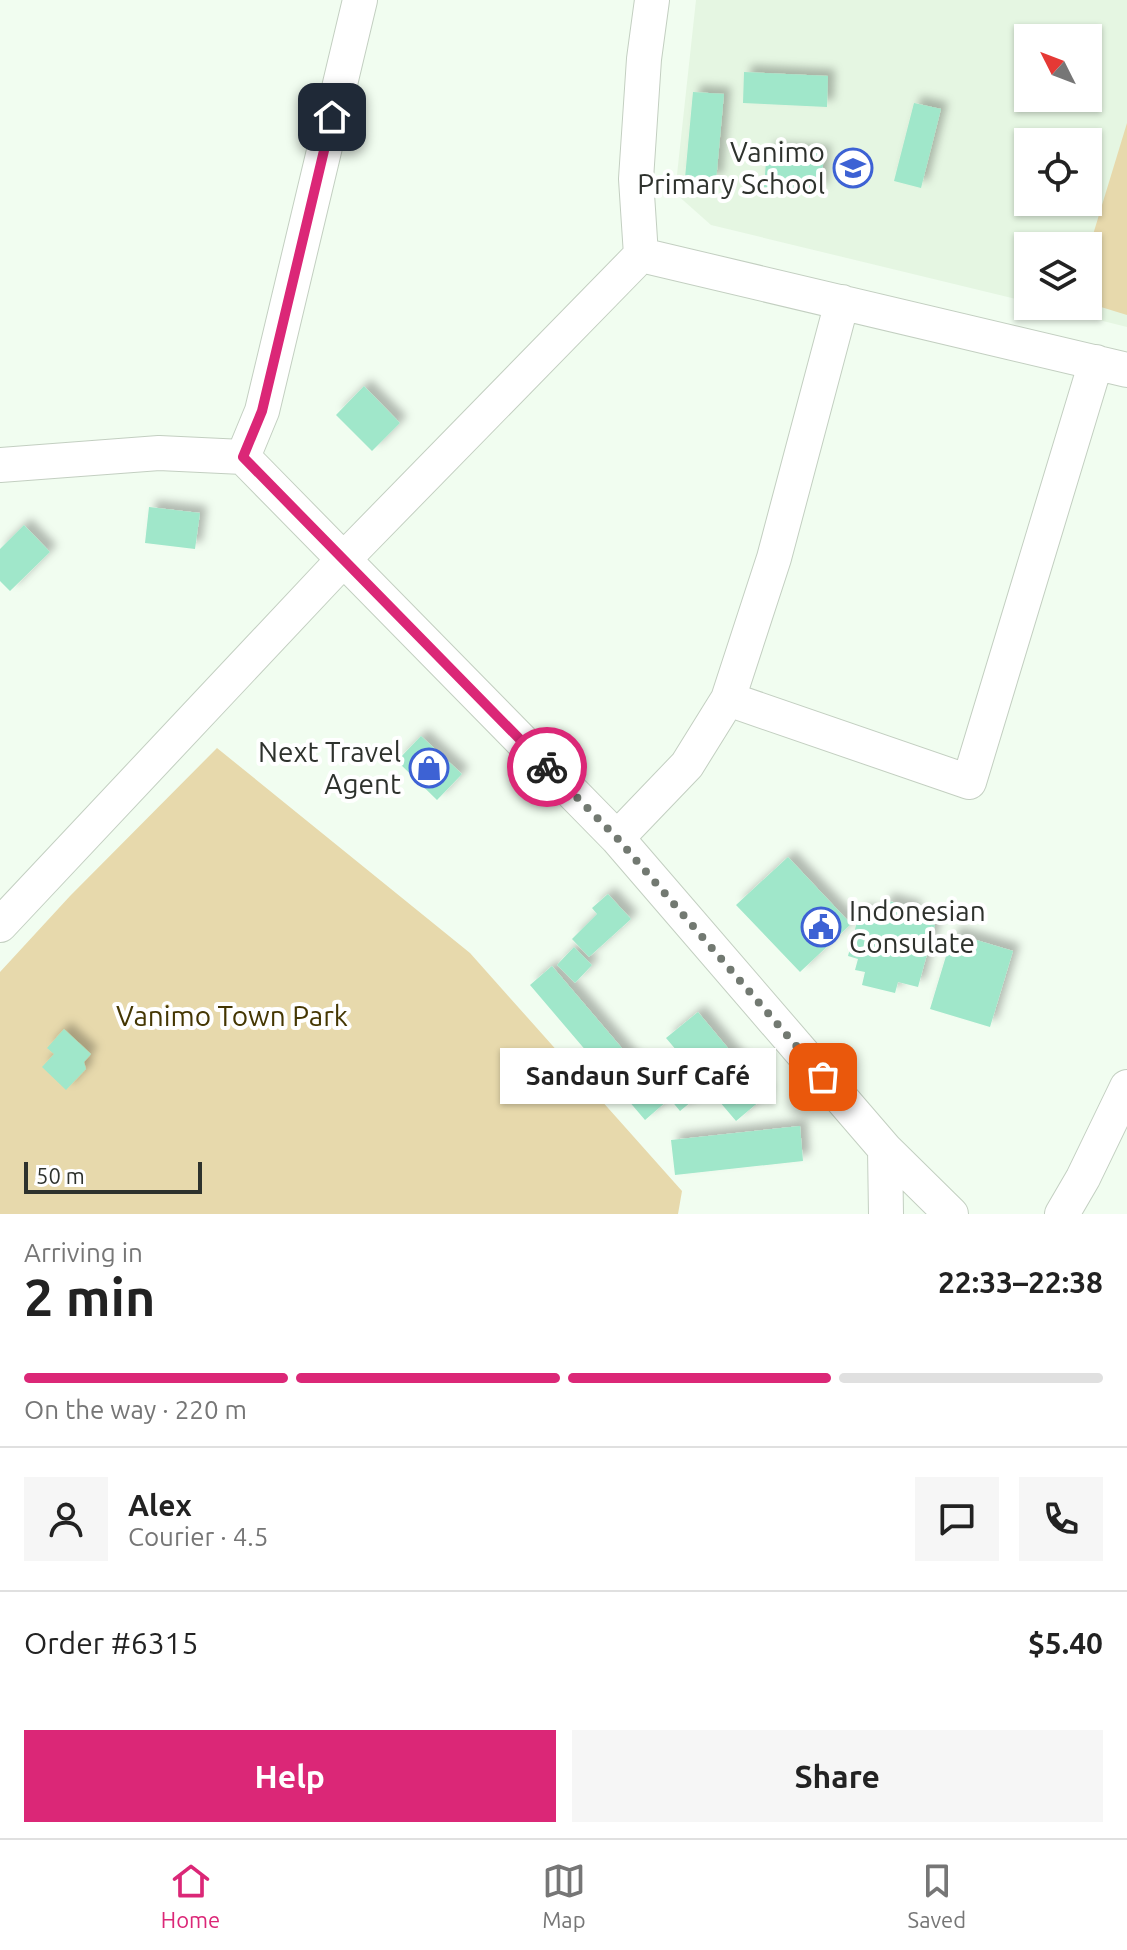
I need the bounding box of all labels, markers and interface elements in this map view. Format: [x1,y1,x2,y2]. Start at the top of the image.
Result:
north arrow [1014,24,1102,112]
map controls [1014,24,1102,320]
pin [298,83,366,151]
icon: home [310,95,354,139]
button: locate [1014,128,1102,216]
place label: Vanimo Primary School [637,136,825,199]
school or university icon: Vanimo Primary School [832,147,874,189]
button: layers [1014,232,1102,320]
courier [507,727,587,807]
place label: Next Travel Agent [258,736,401,799]
icon: bike [525,745,569,789]
shop icon: Next Travel Agent [408,747,450,789]
place label: Indonesian Consulate [849,895,986,958]
public building icon: Indonesian Consulate [800,906,842,948]
park label: Vanimo Town Park [116,1000,348,1031]
pin [789,1043,857,1111]
callout: Sandaun Surf Café [499,1049,775,1105]
icon: bag [801,1055,845,1099]
text: Sandaun Surf Café [526,1061,750,1090]
scale bar [24,1158,202,1194]
text: 50 m [36,1163,85,1188]
text: Arriving in [24,1238,143,1267]
text: 22:33–22:38 [938,1265,1103,1299]
text: 2 min [24,1268,155,1326]
text: On the way · 220 m [24,1395,247,1424]
button: person [24,1477,108,1561]
button: chat [915,1477,999,1561]
button: phone [1019,1477,1103,1561]
text: Alex [128,1488,192,1522]
text: Courier · 4.5 [128,1522,268,1551]
text: Order #6315 [24,1626,198,1660]
text: $5.40 [1028,1626,1103,1660]
button: Help [24,1730,556,1822]
button: Share [572,1730,1103,1822]
tab: Home [161,1859,220,1932]
tab: Map [542,1859,586,1932]
tab: Saved [908,1859,966,1932]

